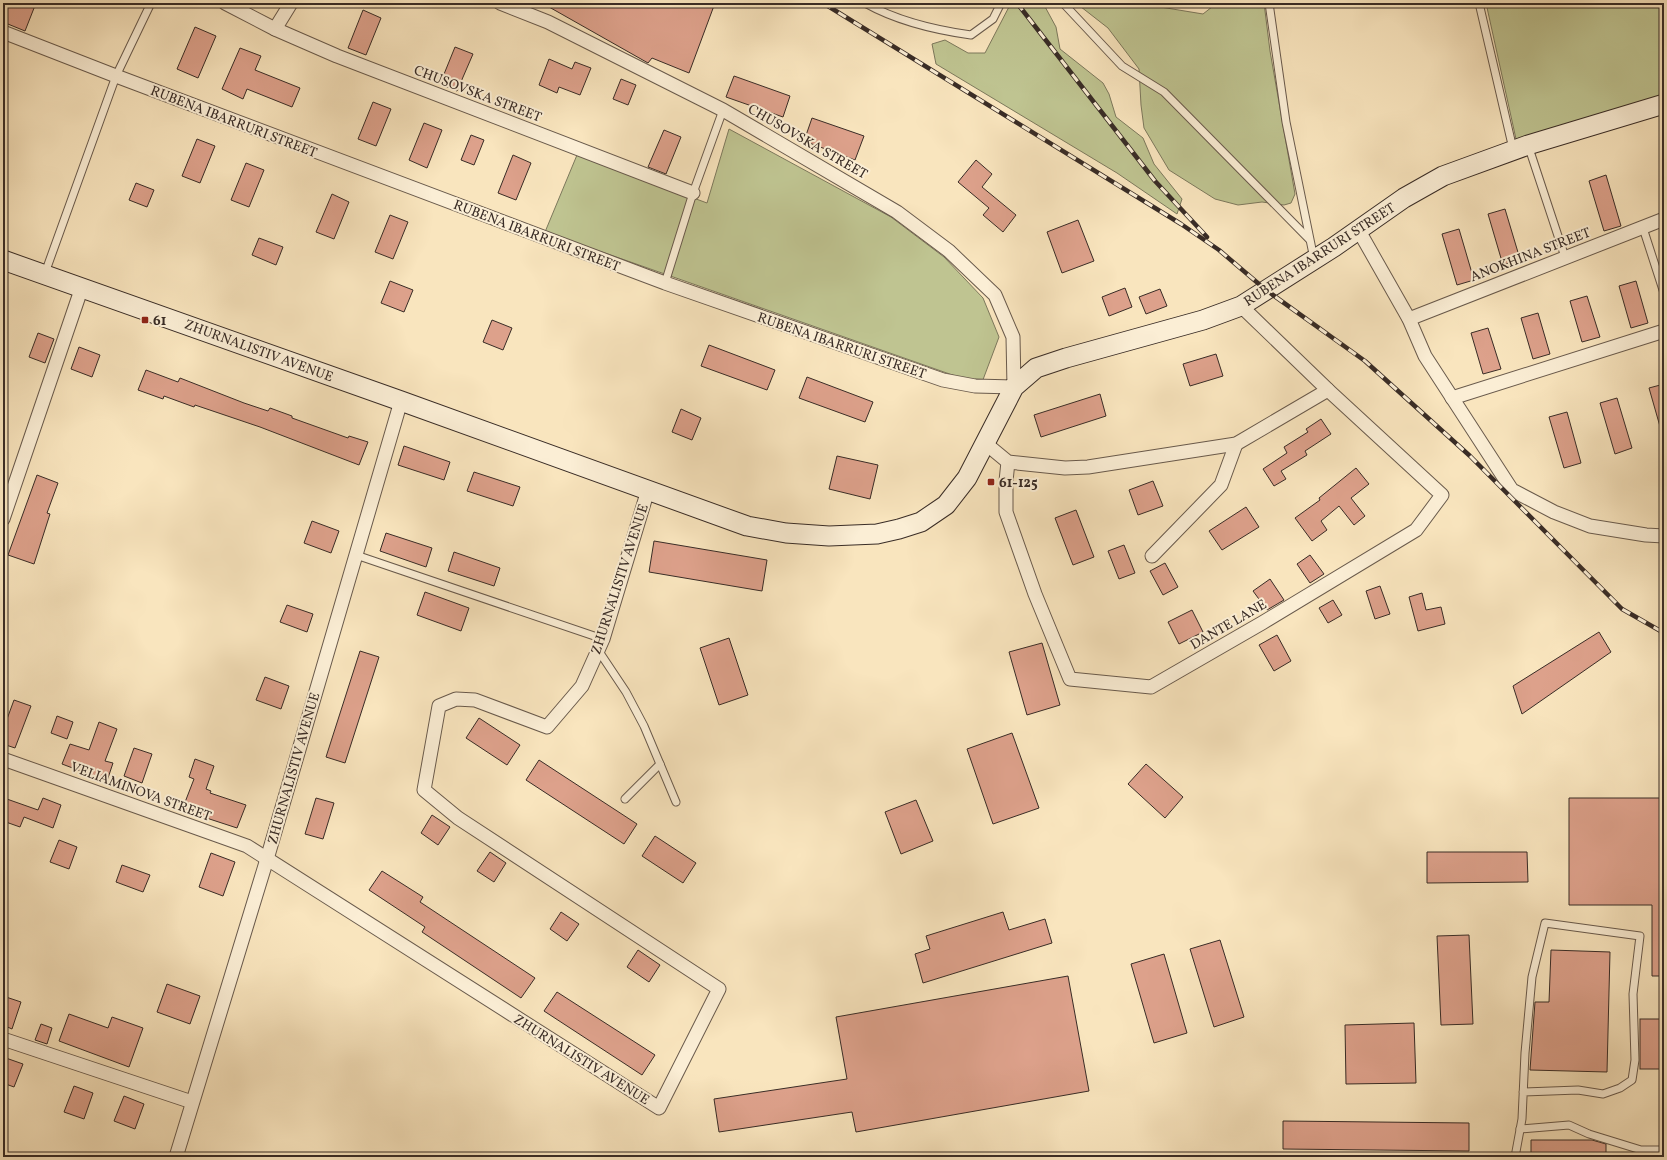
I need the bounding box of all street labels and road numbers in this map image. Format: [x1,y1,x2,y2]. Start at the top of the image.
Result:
street label: CHUSOVSKA STREET [411,61,544,127]
street label: RUBENA IBARRURI STREET [147,82,320,163]
street label: CHUSOVSKA STREET [744,100,871,184]
street label: RUBENA IBARRURI STREET [450,196,623,277]
street label: RUBENA IBARRURI STREET [1240,199,1399,312]
street label: ANOKHINA STREET [1468,224,1593,287]
street label: RUBENA IBARRURI STREET [755,309,928,384]
street label: ZHURNALISTIV AVENUE [181,316,336,387]
street label: ZHURNALISTIV AVENUE [587,502,654,657]
street label: DANTE LANE [1187,596,1271,655]
street label: ZHURNALISTIV AVENUE [264,690,325,847]
street label: VELIAMINOVA STREET [67,758,214,827]
street label: ZHURNALISTIV AVENUE [510,1011,653,1110]

